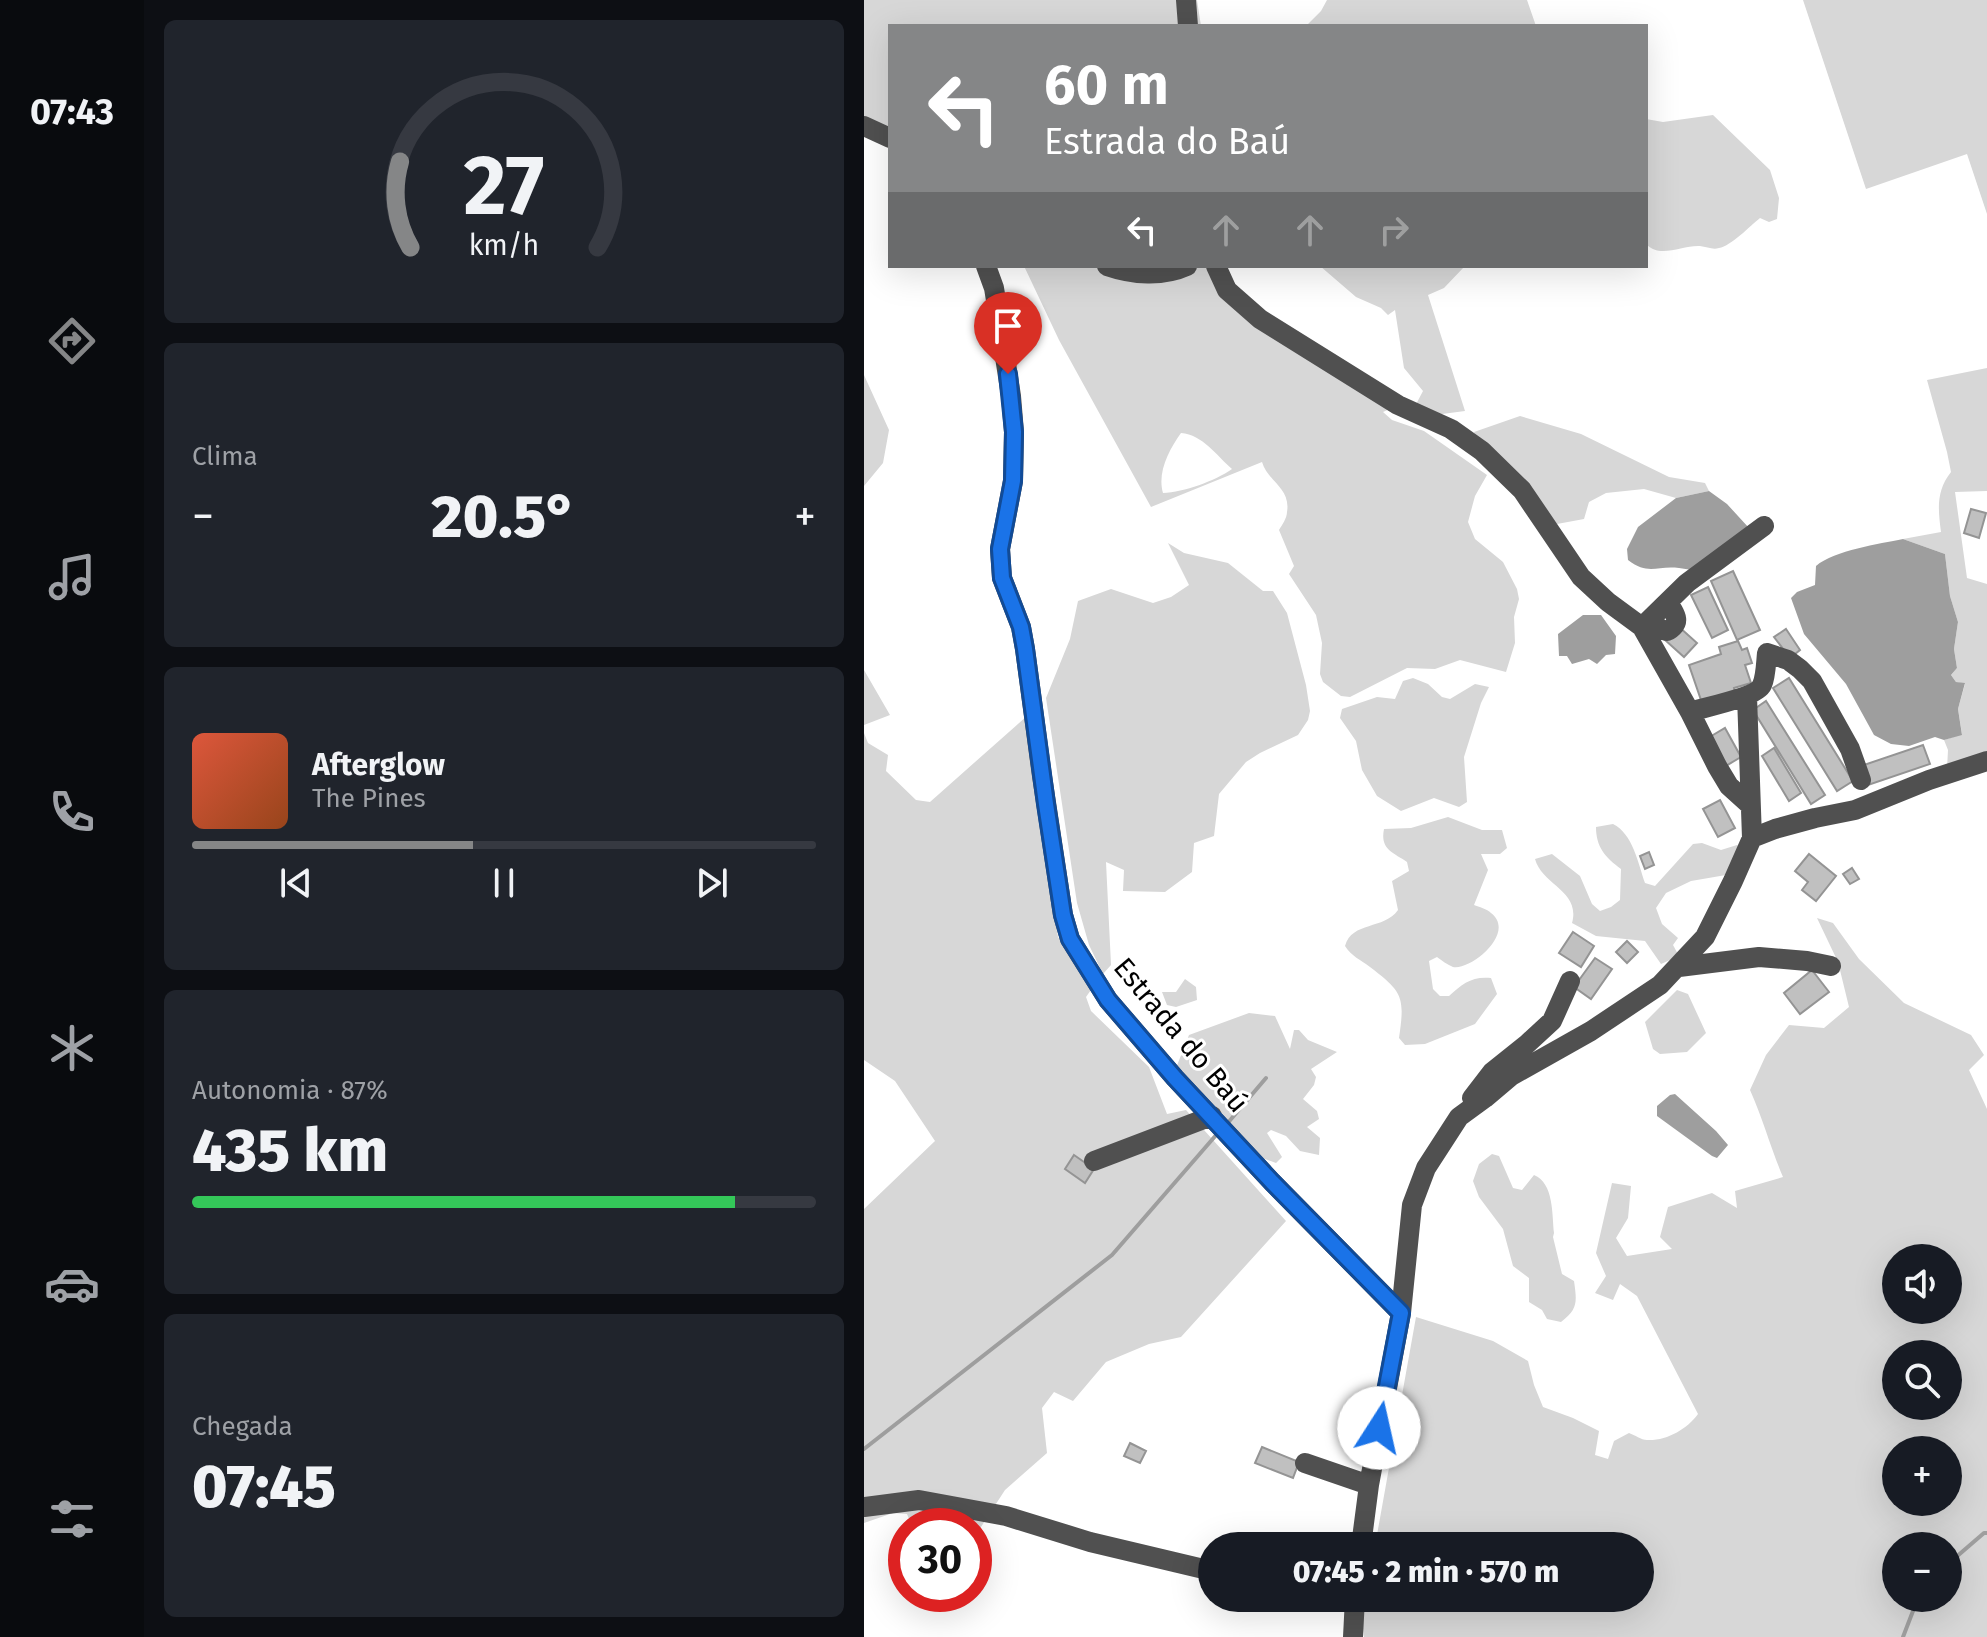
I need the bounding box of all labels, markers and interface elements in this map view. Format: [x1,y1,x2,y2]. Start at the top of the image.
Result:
text: 60 m [1044,52,1169,119]
icon: left [912,56,1016,160]
text: 07:43 [30,90,114,134]
text: Estrada do Baú [1044,120,1290,164]
text: 27 [463,135,545,235]
icon: left [1120,208,1164,252]
icon: ahead [1204,208,1248,252]
icon: ahead [1288,208,1332,252]
icon: right [1372,208,1416,252]
text: km/h [469,228,539,263]
pin [974,292,1042,374]
icon: arrive [986,304,1030,348]
icon: directions [44,313,100,369]
text: Clima [192,441,258,472]
text: 20.5° [431,481,577,553]
text: − [192,490,214,543]
text: + [794,490,816,543]
icon: music [44,549,100,605]
text: Afterglow [312,747,445,783]
text: The Pines [312,783,426,814]
icon: phone [44,784,100,840]
icon: previous [274,861,318,905]
icon: pause [482,861,526,905]
icon: next [690,861,734,905]
street label: Estrada do Baú [1107,951,1255,1119]
icon: climate [44,1020,100,1076]
text: Autonomia · 87% [192,1075,388,1106]
text: 435 km [192,1115,388,1187]
map controls [1882,1244,1962,1612]
button: sound [1882,1244,1962,1324]
icon: car [44,1256,100,1312]
button: search [1882,1340,1962,1420]
position arrow [1337,1386,1421,1470]
text: Chegada [192,1411,293,1442]
button: + [1882,1436,1962,1516]
text: 07:45 [192,1451,336,1523]
icon: filters [44,1491,100,1547]
speed limit sign: 30 [888,1508,992,1612]
button: − [1882,1532,1962,1612]
text: 07:45 · 2 min · 570 m [1293,1554,1559,1590]

